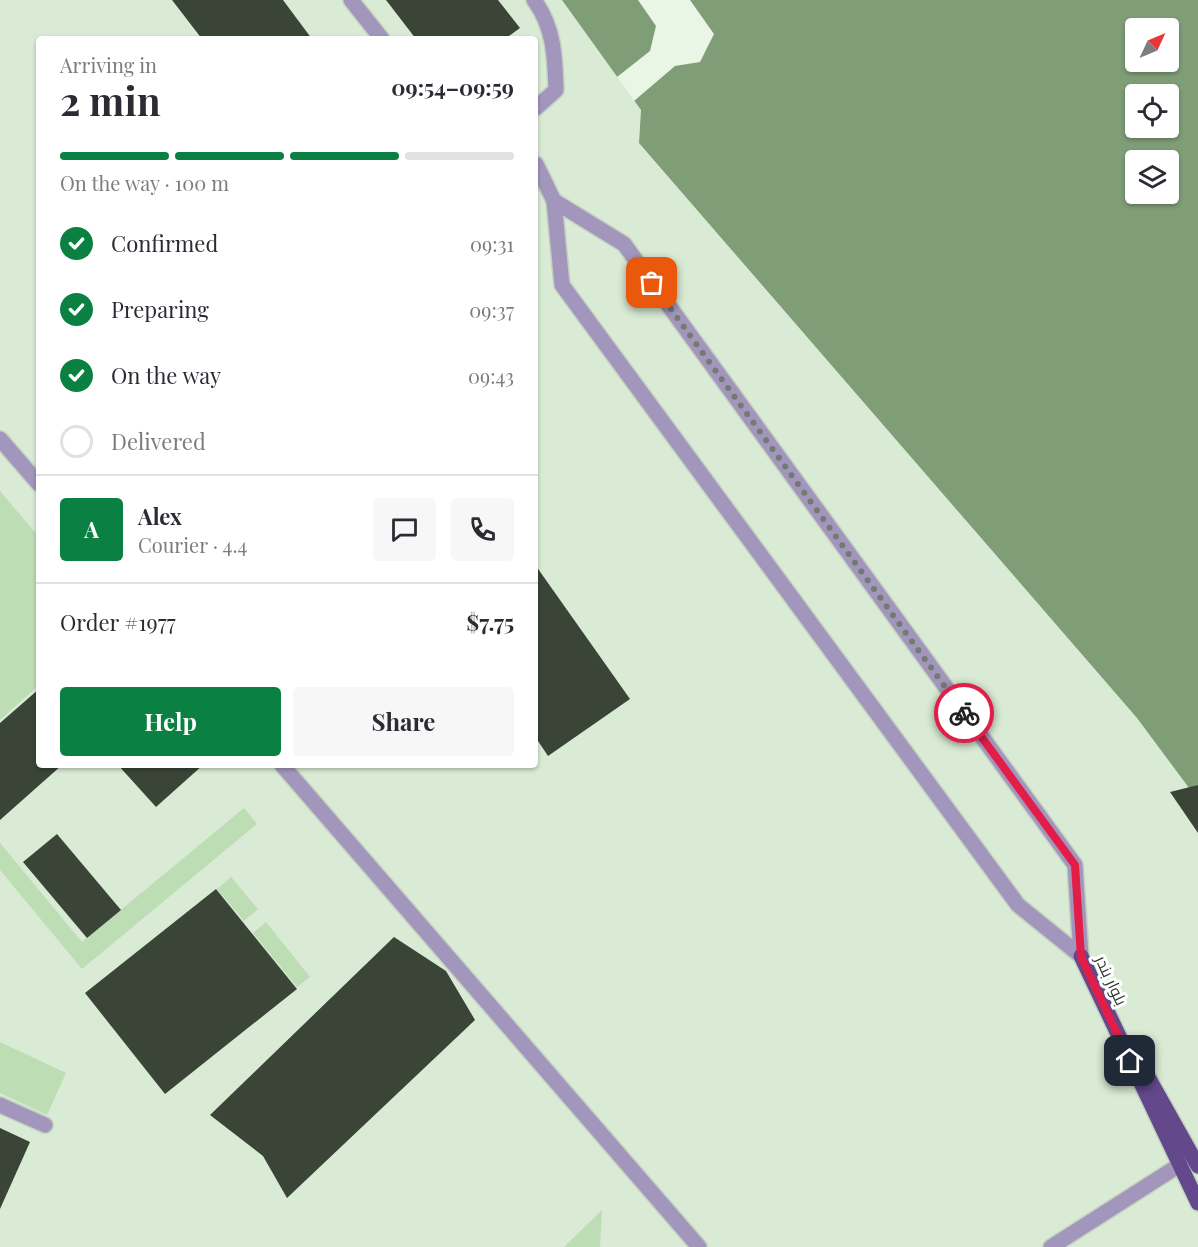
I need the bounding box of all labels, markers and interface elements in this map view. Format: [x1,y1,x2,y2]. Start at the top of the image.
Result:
north arrow [1125,18,1179,72]
map controls [1125,18,1179,204]
text: Arriving in [60,51,157,78]
text: 09:54–09:59 [391,72,514,102]
text: 2 min [60,74,161,126]
button: locate [1125,84,1179,138]
button: layers [1125,150,1179,204]
text: On the way · 100 m [60,169,229,196]
icon: check [60,227,93,260]
text: Confirmed [111,228,218,258]
text: 09:31 [470,230,514,257]
pin [626,257,677,308]
icon: bag [635,266,668,299]
icon: check [60,293,93,326]
text: Preparing [111,294,209,324]
text: 09:37 [469,296,514,323]
icon: check [60,359,93,392]
text: On the way [111,360,221,390]
text: 09:43 [468,362,514,389]
text: Delivered [111,426,206,456]
button: chat [373,498,436,561]
button: phone [451,498,514,561]
text: Alex [138,501,182,531]
text: A [84,514,99,544]
text: Courier · 4.4 [138,531,247,558]
text: Order #1977 [60,607,176,637]
text: $7.75 [467,607,514,637]
courier [934,683,994,743]
button: Help [60,687,281,756]
button: Share [293,687,514,756]
icon: bike [948,697,981,730]
street label: بلوار بندر [1091,951,1133,1008]
pin [1104,1035,1155,1086]
icon: home [1113,1044,1146,1077]

